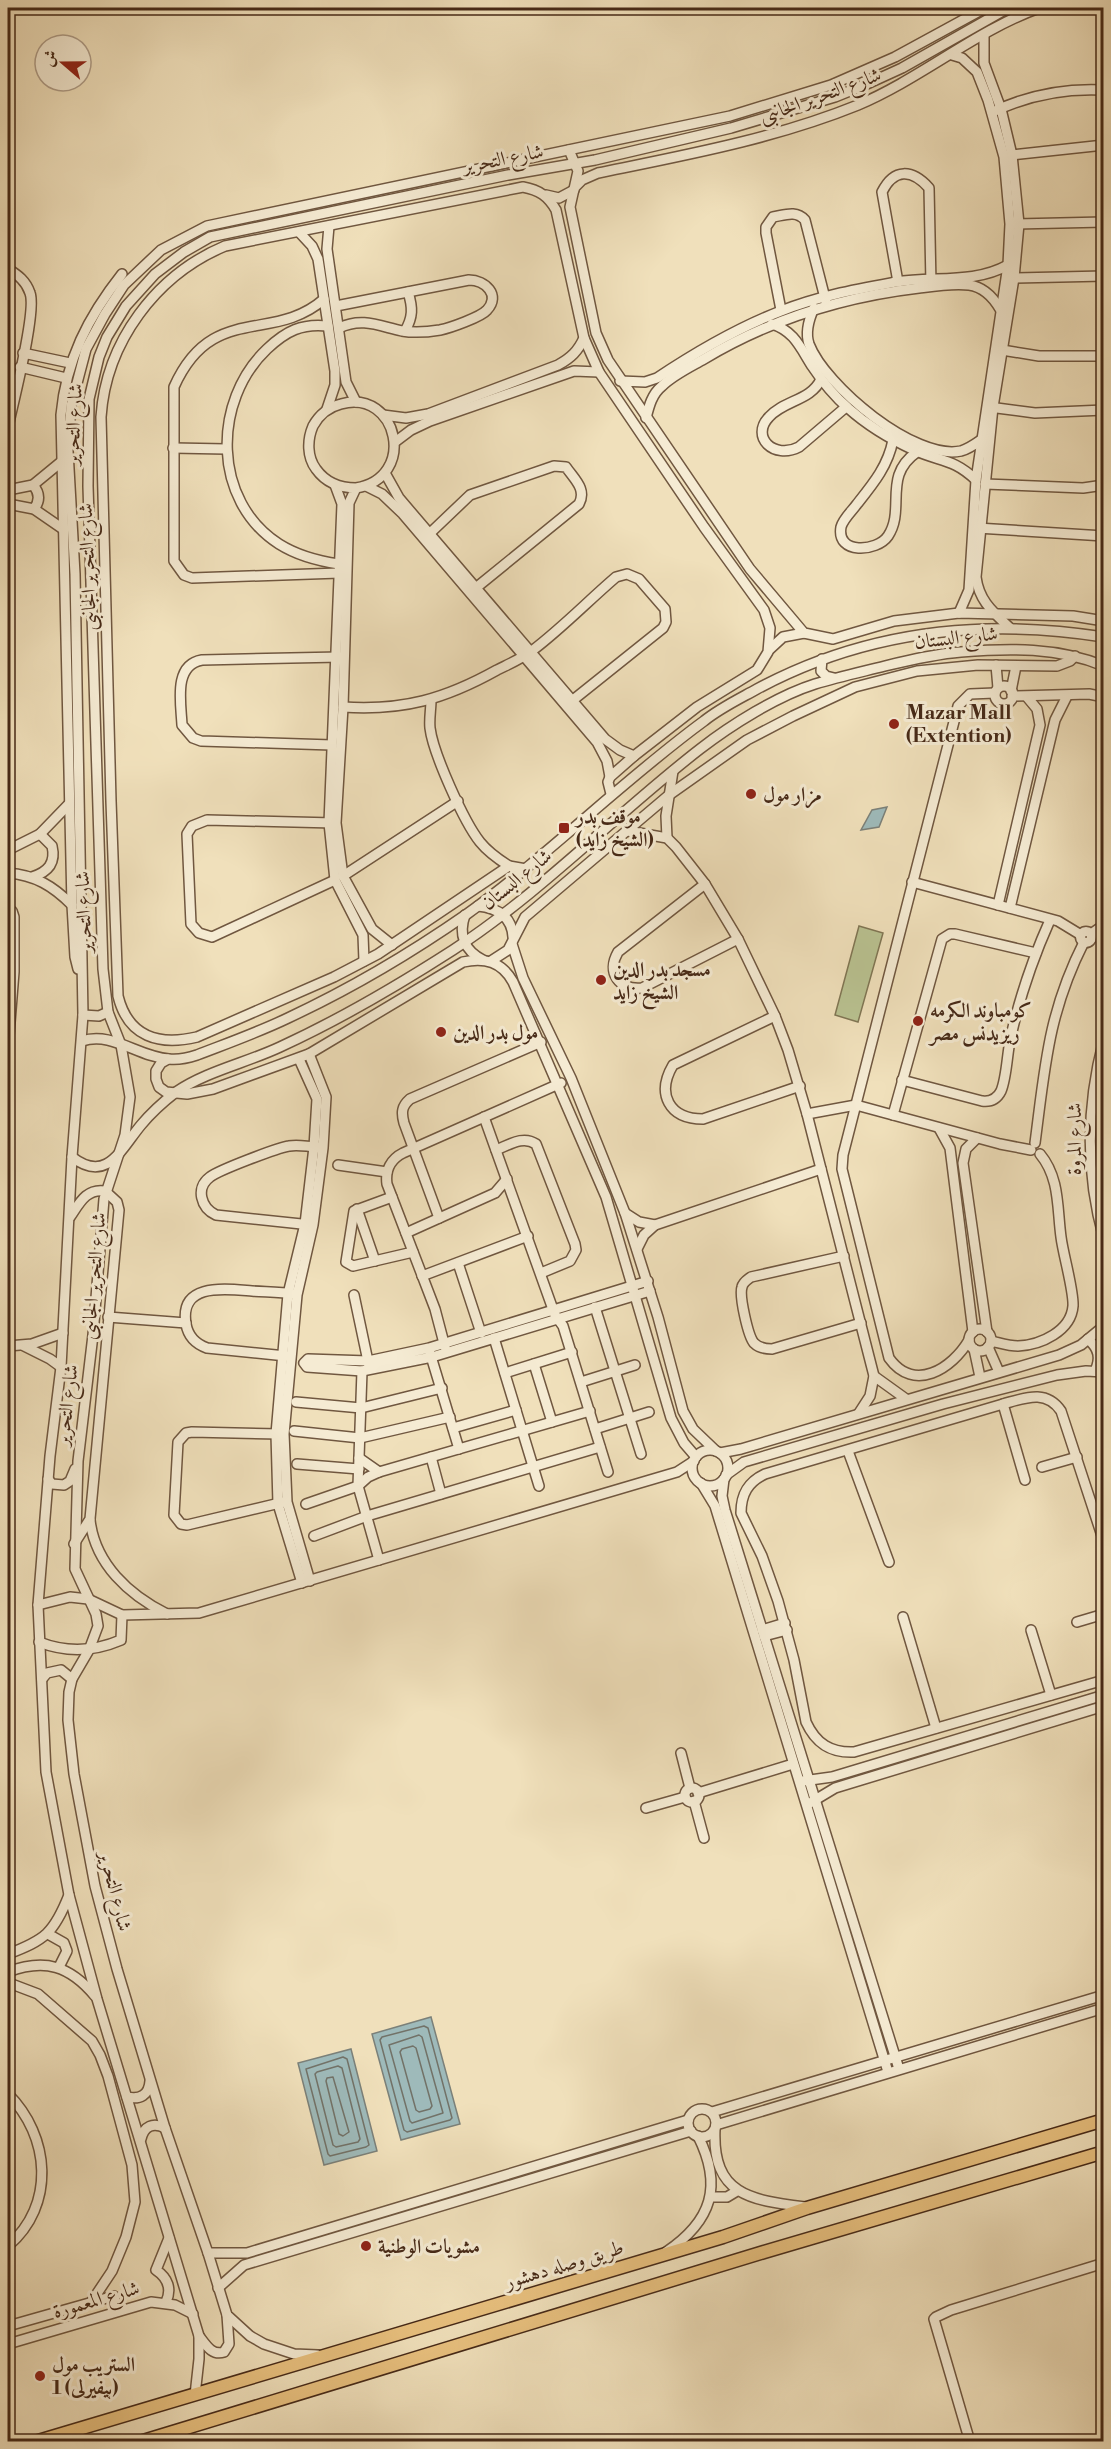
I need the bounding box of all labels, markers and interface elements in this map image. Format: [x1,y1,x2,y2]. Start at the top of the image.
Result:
north arrow [33,33,93,93]
text: ش [38,47,62,69]
street label: شارع التحرير الجانبى [756,63,886,134]
street label: شارع التحرير [459,139,547,184]
street label: شارع التحرير [60,383,93,468]
street label: شارع التحرير الجانبى [74,503,107,631]
street label: شارع البستان [913,622,1000,659]
place label: Mazar Mall (Extention) [906,701,1012,749]
marker: Mazar Mall (Extention) [887,717,901,731]
place label: مزار مول [763,783,822,809]
marker: مزار مول [744,787,758,801]
place label: موقف بدر (الشيخ زايد) [574,805,654,857]
marker: موقف بدر (الشيخ زايد) [557,821,571,835]
street label: شارع البستان [477,844,560,919]
street label: شارع التحرير [71,871,102,955]
place label: مسجد بدر الدين الشيخ زايد [613,958,711,1010]
marker: مسجد بدر الدين الشيخ زايد [594,973,608,987]
place label: كومباوند الكرمه ريزيدنس مصر [928,999,1032,1047]
marker: كومباوند الكرمه ريزيدنس مصر [911,1014,925,1028]
place label: مول بدر الدين [453,1021,538,1046]
marker: مول بدر الدين [434,1025,448,1039]
street label: شارع المروة [1063,1103,1092,1175]
street label: شارع التحرير الجانبى [76,1211,116,1341]
street label: شارع التحرير [50,1363,89,1450]
street label: شارع التحرير [88,1847,137,1935]
place label: مشويات الوطنية [378,2235,480,2260]
street label: طريق وصله دهشور [500,2236,627,2296]
marker: مشويات الوطنية [359,2239,373,2253]
street label: شارع المعمورة [50,2276,144,2329]
place label: الستريب مول 1 (بيفيرلى) [52,2353,135,2401]
marker: الستريب مول 1 (بيفيرلى) [33,2369,47,2383]

